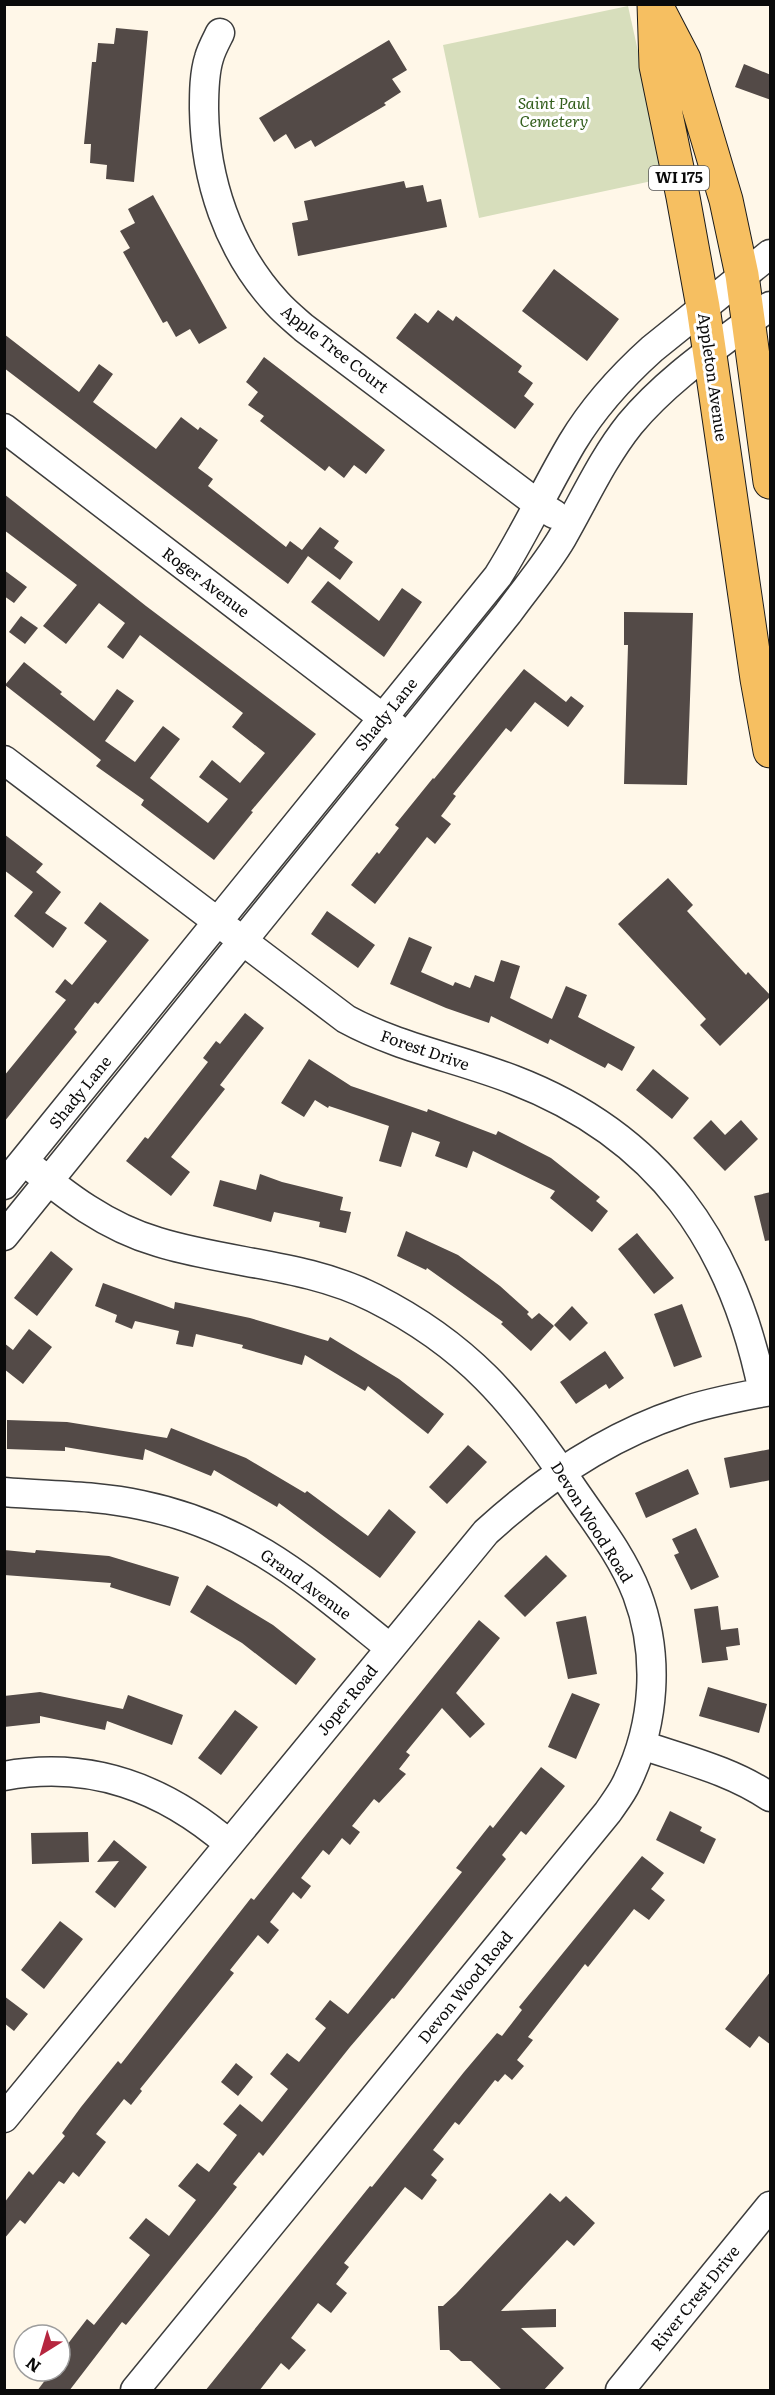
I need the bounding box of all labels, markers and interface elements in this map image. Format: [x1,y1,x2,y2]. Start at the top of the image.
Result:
park label: Saint Paul Cemetery [518,90,591,132]
road number: WI 175 [649,166,709,190]
street label: Apple Tree Court [277,298,395,398]
street label: Appleton Avenue [693,311,735,443]
street label: Roger Avenue [158,540,255,622]
street label: Shady Lane [348,672,422,755]
street label: Forest Drive [378,1023,473,1075]
street label: Shady Lane [42,1050,116,1133]
street label: Devon Wood Road [546,1456,640,1587]
street label: Grand Avenue [256,1542,357,1625]
street label: Joper Road [310,1659,382,1740]
street label: Devon Wood Road [411,1925,517,2048]
street label: River Crest Drive [644,2239,744,2355]
north arrow [12,2323,72,2383]
text: N [20,2352,45,2379]

